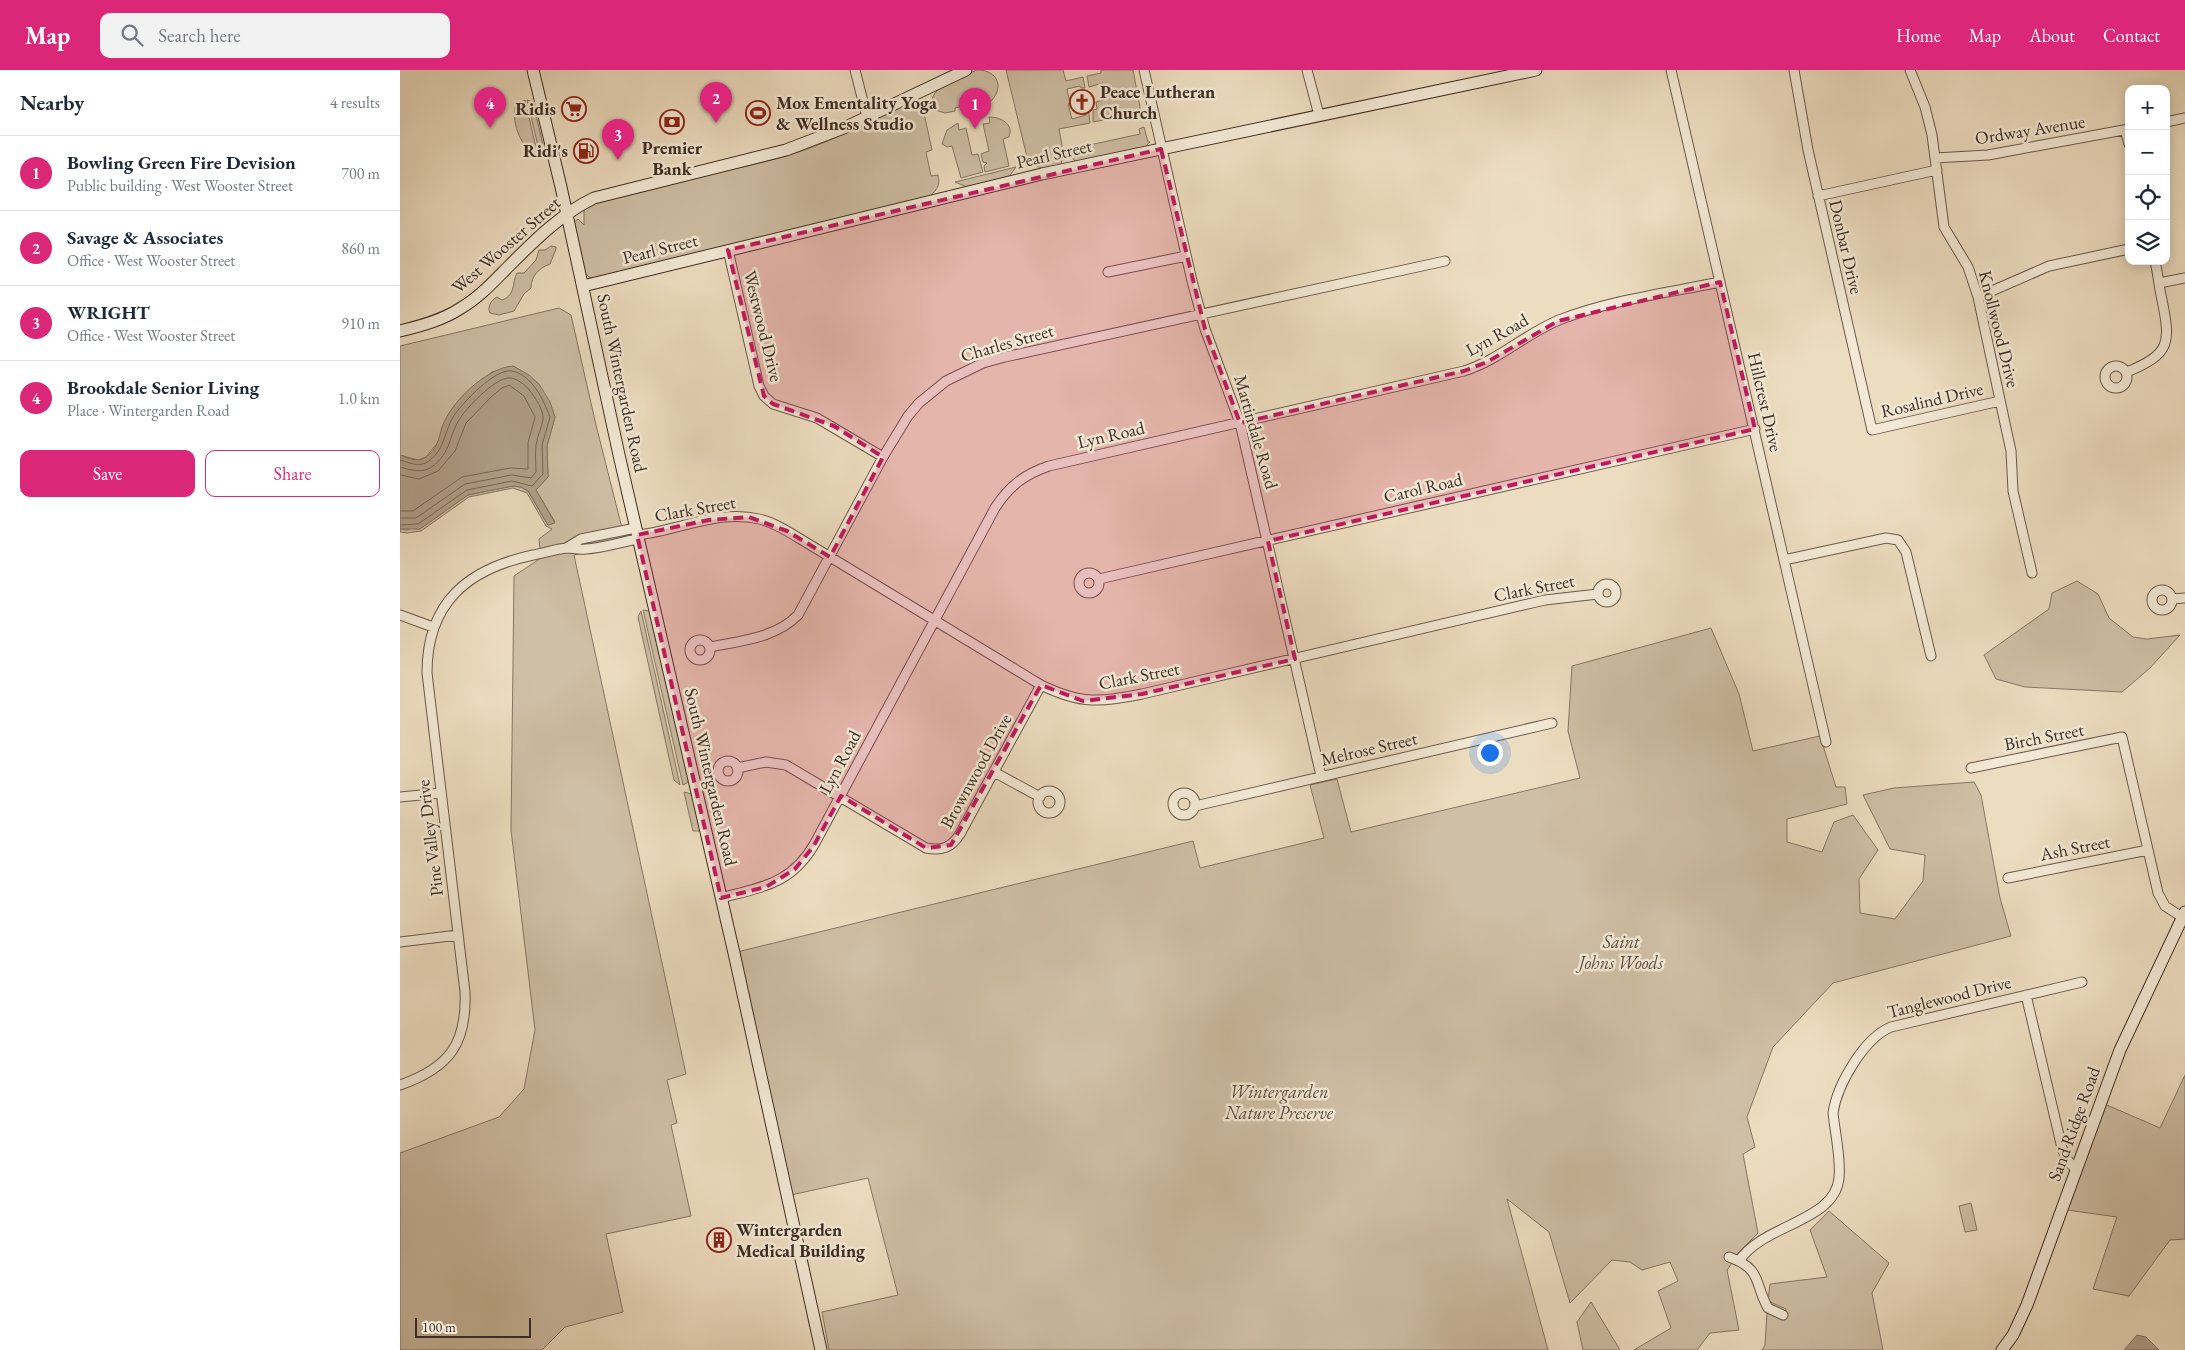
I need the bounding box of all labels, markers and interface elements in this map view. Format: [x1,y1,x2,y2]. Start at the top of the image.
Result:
search box [100,13,450,58]
text: Map [25,20,70,51]
icon: search [118,21,146,49]
text: Search here [158,23,241,48]
text: Home [1896,24,1941,47]
text: Map [1969,24,2001,47]
text: About [2029,24,2075,47]
text: Contact [2103,24,2160,47]
place label: Peace Lutheran Church [1100,80,1215,124]
pin: 2 [700,82,732,123]
map controls [2125,85,2170,265]
button: + [2125,85,2170,130]
pin: 4 [474,87,506,128]
pin: 1 [959,88,991,129]
text: Nearby [20,89,84,116]
church icon: Peace Lutheran Church [1069,89,1095,115]
place label: Mox Ementality Yoga & Wellness Studio [776,91,937,135]
text: 4 results [330,92,380,113]
supermarket icon: Ridis [561,96,587,122]
place label: Ridis [515,97,556,120]
sports icon: Mox Ementality Yoga & Wellness Studio [745,100,771,126]
bank icon: Premier Bank [659,109,685,135]
street label: Ordway Avenue [1973,109,2087,150]
pin: 3 [602,119,634,160]
button: − [2125,130,2170,175]
street label: Pearl Street [1014,134,1094,173]
place label: Premier Bank [642,136,703,180]
fuel station icon: Ridi's [573,138,599,164]
place label: Ridi's [523,139,568,162]
text: Bowling Green Fire Devision [67,150,296,175]
text: 1 [32,163,40,184]
text: 700 m [341,163,380,184]
text: Public building · West Wooster Street [67,175,293,196]
button: locate [2125,175,2170,220]
street label: West Wooster Street [446,191,565,298]
street label: Donbar Drive [1824,197,1869,296]
button: layers [2125,220,2170,265]
text: Savage & Associates [67,225,223,250]
street label: Pearl Street [620,228,700,269]
text: 2 [32,238,40,259]
text: 860 m [341,238,380,259]
text: Office · West Wooster Street [67,250,235,271]
street label: Westwood Drive [739,268,788,384]
street label: Knollwood Drive [1974,268,2025,390]
street label: South Wintergarden Road [592,292,653,475]
text: WRIGHT [67,300,150,325]
street label: Lyn Road [1461,308,1533,361]
text: 3 [32,313,40,334]
text: 910 m [341,313,380,334]
street label: Charles Street [958,318,1056,367]
text: Office · West Wooster Street [67,325,235,346]
street label: Hillcrest Drive [1743,350,1788,454]
street label: Martindale Road [1229,372,1284,492]
text: Brookdale Senior Living [67,375,259,400]
street label: Rosalind Drive [1879,377,1985,422]
text: 4 [32,388,40,409]
text: 1.0 km [338,388,380,409]
text: Place · Wintergarden Road [67,400,230,421]
street label: Lyn Road [1075,415,1148,453]
button: Save [20,450,195,497]
button: Share [205,450,380,497]
street label: Carol Road [1381,467,1465,508]
street label: Clark Street [653,490,738,527]
street label: Clark Street [1492,568,1577,607]
street label: Clark Street [1097,656,1182,695]
street label: South Wintergarden Road [680,686,743,869]
street label: Brownwood Drive [935,709,1017,832]
street label: Birch Street [2002,717,2086,756]
street label: Lyn Road [813,725,866,797]
street label: Melrose Street [1319,726,1420,771]
your location [1477,740,1503,766]
street label: Pine Valley Drive [411,778,448,898]
street label: Ash Street [2037,829,2112,866]
park label: Saint Johns Woods [1575,930,1664,974]
street label: Tanglewood Drive [1885,970,2013,1023]
street label: Sand Ridge Road [2042,1063,2105,1184]
park label: Wintergarden Nature Preserve [1224,1080,1334,1124]
place label: Wintergarden Medical Building [736,1218,866,1262]
building icon: Wintergarden Medical Building [706,1227,732,1253]
scale bar [415,1315,531,1338]
text: 100 m [422,1318,456,1336]

